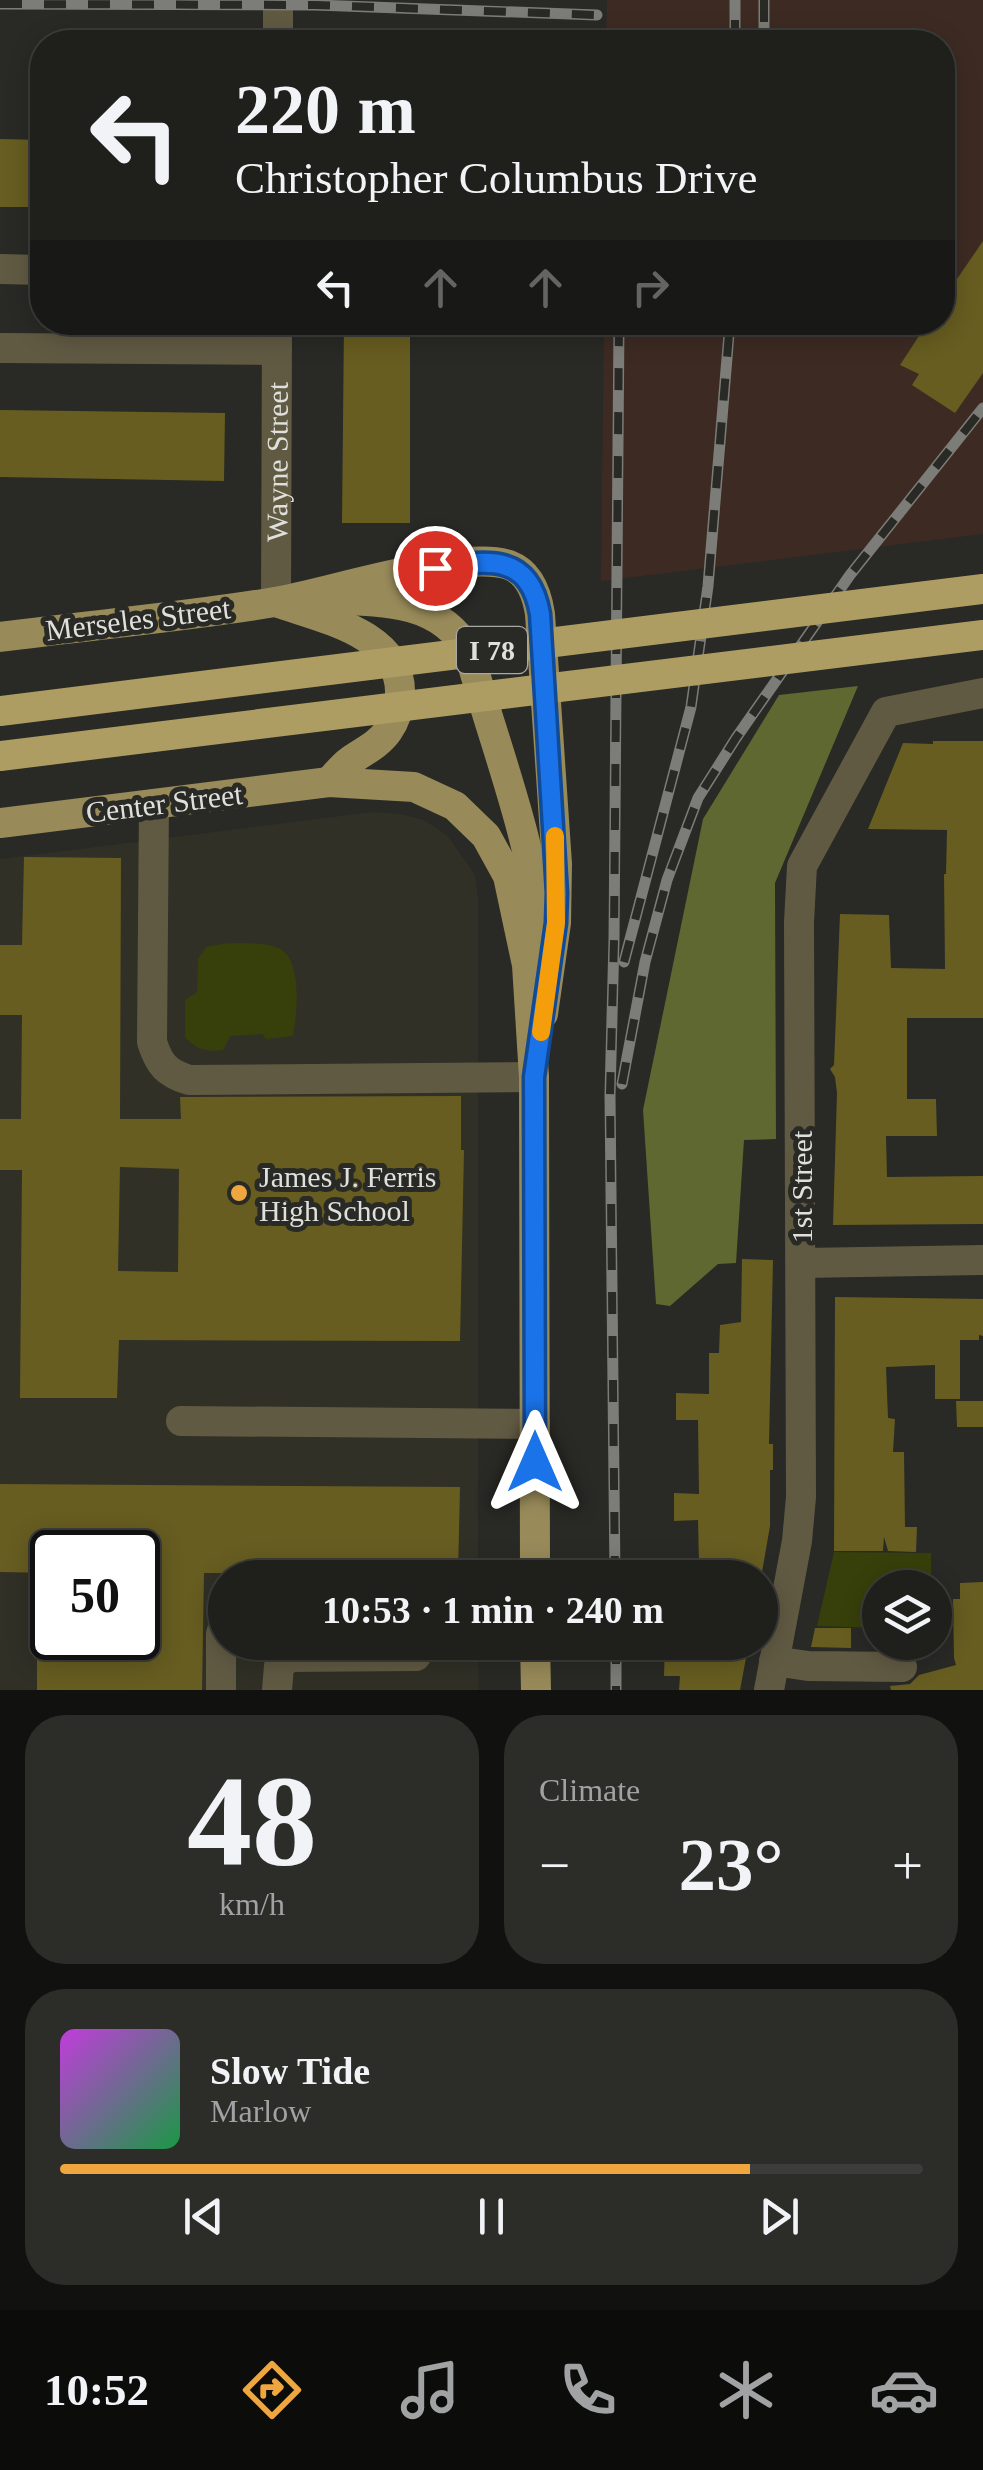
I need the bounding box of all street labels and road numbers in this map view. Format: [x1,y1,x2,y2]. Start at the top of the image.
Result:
street label: Wayne Street [260,381,293,542]
street label: Merseles Street [44,591,233,647]
road number: I 78 [457,627,527,673]
street label: Center Street [84,777,245,829]
street label: 1st Street [785,1130,818,1243]

